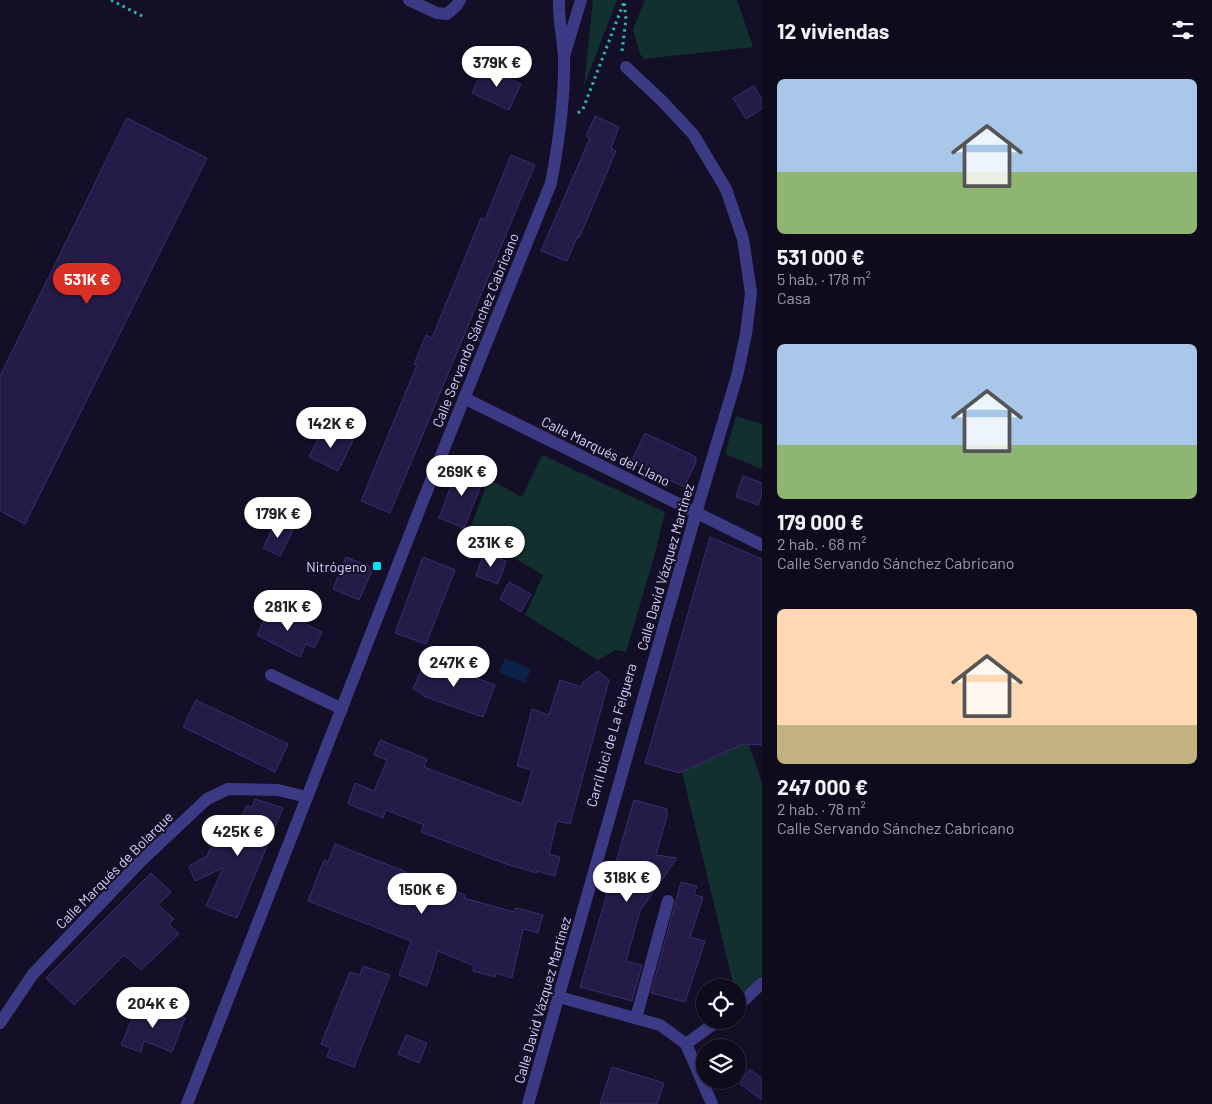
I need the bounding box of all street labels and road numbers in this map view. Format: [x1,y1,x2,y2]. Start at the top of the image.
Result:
street label: Calle Servando Sánchez Cabricano [428,230,522,430]
street label: Calle Marqués del Llano [539,412,673,490]
street label: Calle David Vázquez Martínez [633,482,697,652]
street label: Carril bici de La Felguera [582,661,640,809]
street label: Calle Marqués de Bolarque [52,808,176,932]
street label: Calle David Vázquez Martínez [510,915,574,1085]

